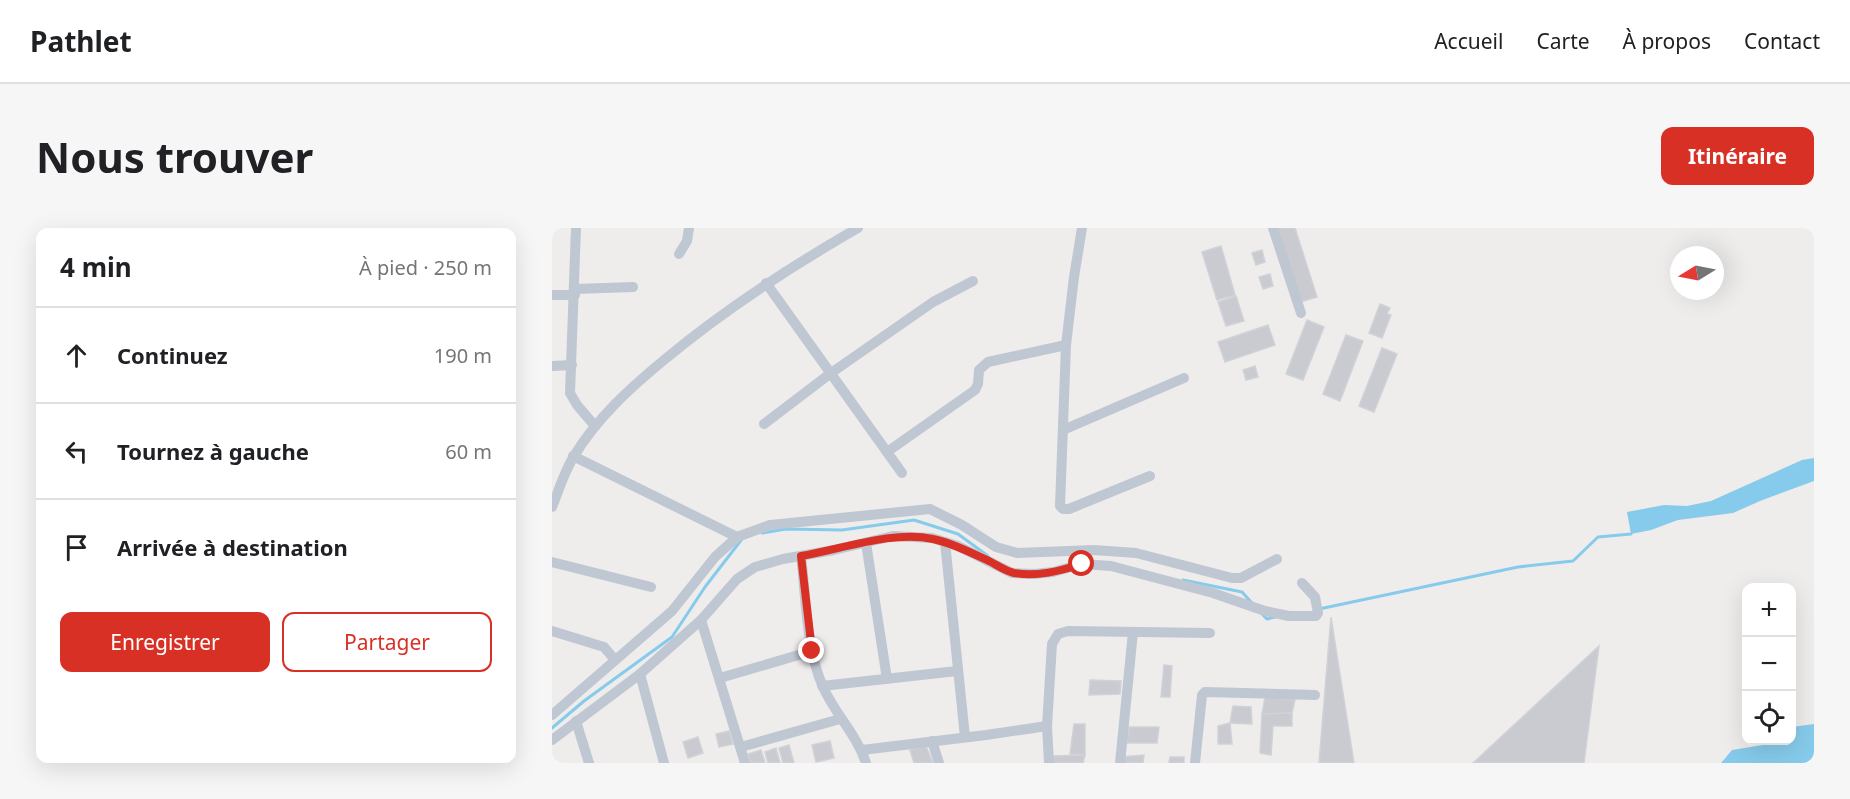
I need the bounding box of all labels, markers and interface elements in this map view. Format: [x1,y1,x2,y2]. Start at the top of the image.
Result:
text: Pathlet [30,22,132,60]
text: Accueil [1434,27,1503,55]
text: Carte [1536,27,1590,55]
text: À propos [1623,27,1711,55]
text: Contact [1744,27,1820,55]
button: Itinéraire [1661,127,1814,185]
text: Nous trouver [36,128,313,185]
north arrow [1670,246,1724,300]
text: 4 min [60,249,132,285]
text: À pied · 250 m [359,254,492,281]
icon: ahead [60,339,93,372]
text: Continuez [117,340,228,370]
text: 190 m [434,342,492,369]
icon: left [60,435,93,468]
text: Tournez à gauche [117,436,309,466]
text: 60 m [445,438,492,465]
icon: arrive [60,531,93,564]
text: Arrivée à destination [117,532,348,562]
route start [1068,550,1094,576]
map controls [1742,583,1796,745]
button: + [1742,583,1796,637]
button: Enregistrer [60,612,270,672]
button: Partager [282,612,492,672]
route end [798,637,824,663]
button: − [1742,637,1796,691]
button: locate [1742,691,1796,745]

